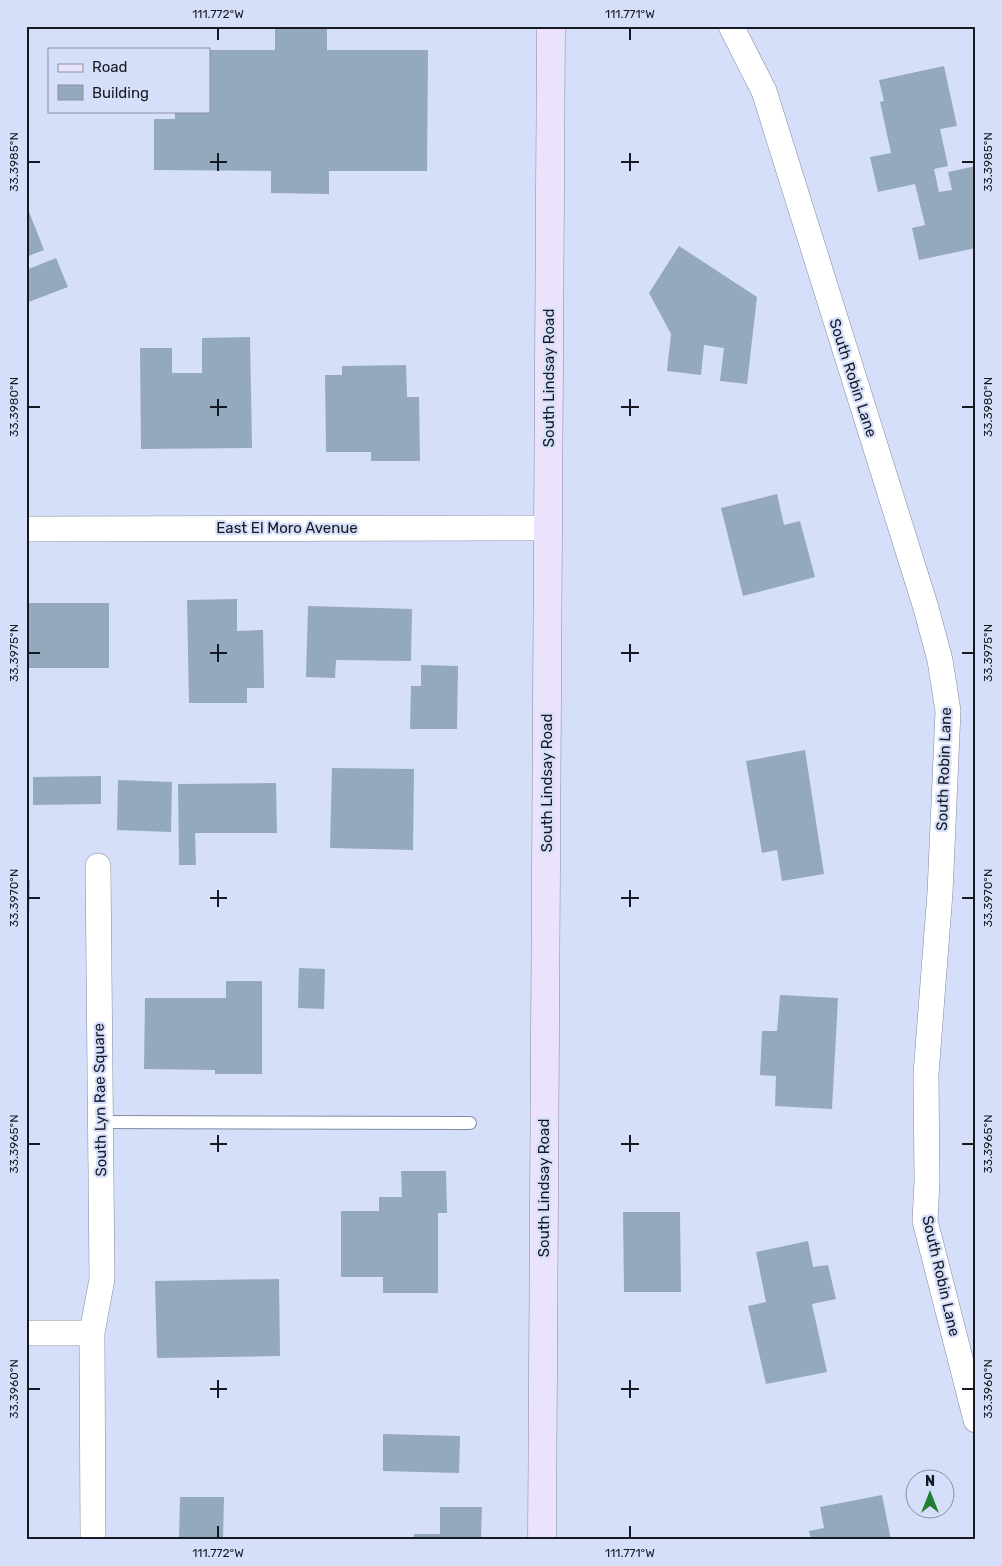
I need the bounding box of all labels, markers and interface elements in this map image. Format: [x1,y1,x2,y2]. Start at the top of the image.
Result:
text: 111.772°W [192,7,244,21]
text: 111.771°W [605,7,655,21]
legend [48,48,210,112]
text: Road [92,58,128,76]
text: Building [92,84,149,102]
text: 33.3985°N [7,132,21,192]
text: 33.3985°N [981,132,995,192]
street label: South Lindsay Road [540,309,558,447]
street label: South Robin Lane [825,316,881,440]
text: 33.3980°N [7,377,21,437]
text: 33.3980°N [981,377,995,437]
street label: East El Moro Avenue [216,519,358,537]
text: 33.3975°N [7,624,21,682]
text: 33.3975°N [981,624,995,682]
street label: South Robin Lane [933,707,955,831]
street label: South Lindsay Road [538,714,556,852]
text: 33.3970°N [7,869,21,927]
text: 33.3970°N [981,869,995,927]
street label: South Lyn Rae Square [90,1023,110,1177]
text: 33.3965°N [7,1114,21,1174]
text: 33.3965°N [981,1114,995,1174]
street label: South Lindsay Road [535,1119,553,1257]
street label: South Robin Lane [918,1214,964,1338]
text: 33.3960°N [7,1359,21,1419]
text: 33.3960°N [981,1359,995,1419]
north arrow [904,1468,954,1518]
text: N [925,1473,935,1490]
text: 111.772°W [192,1546,244,1560]
text: 111.771°W [605,1546,655,1560]

